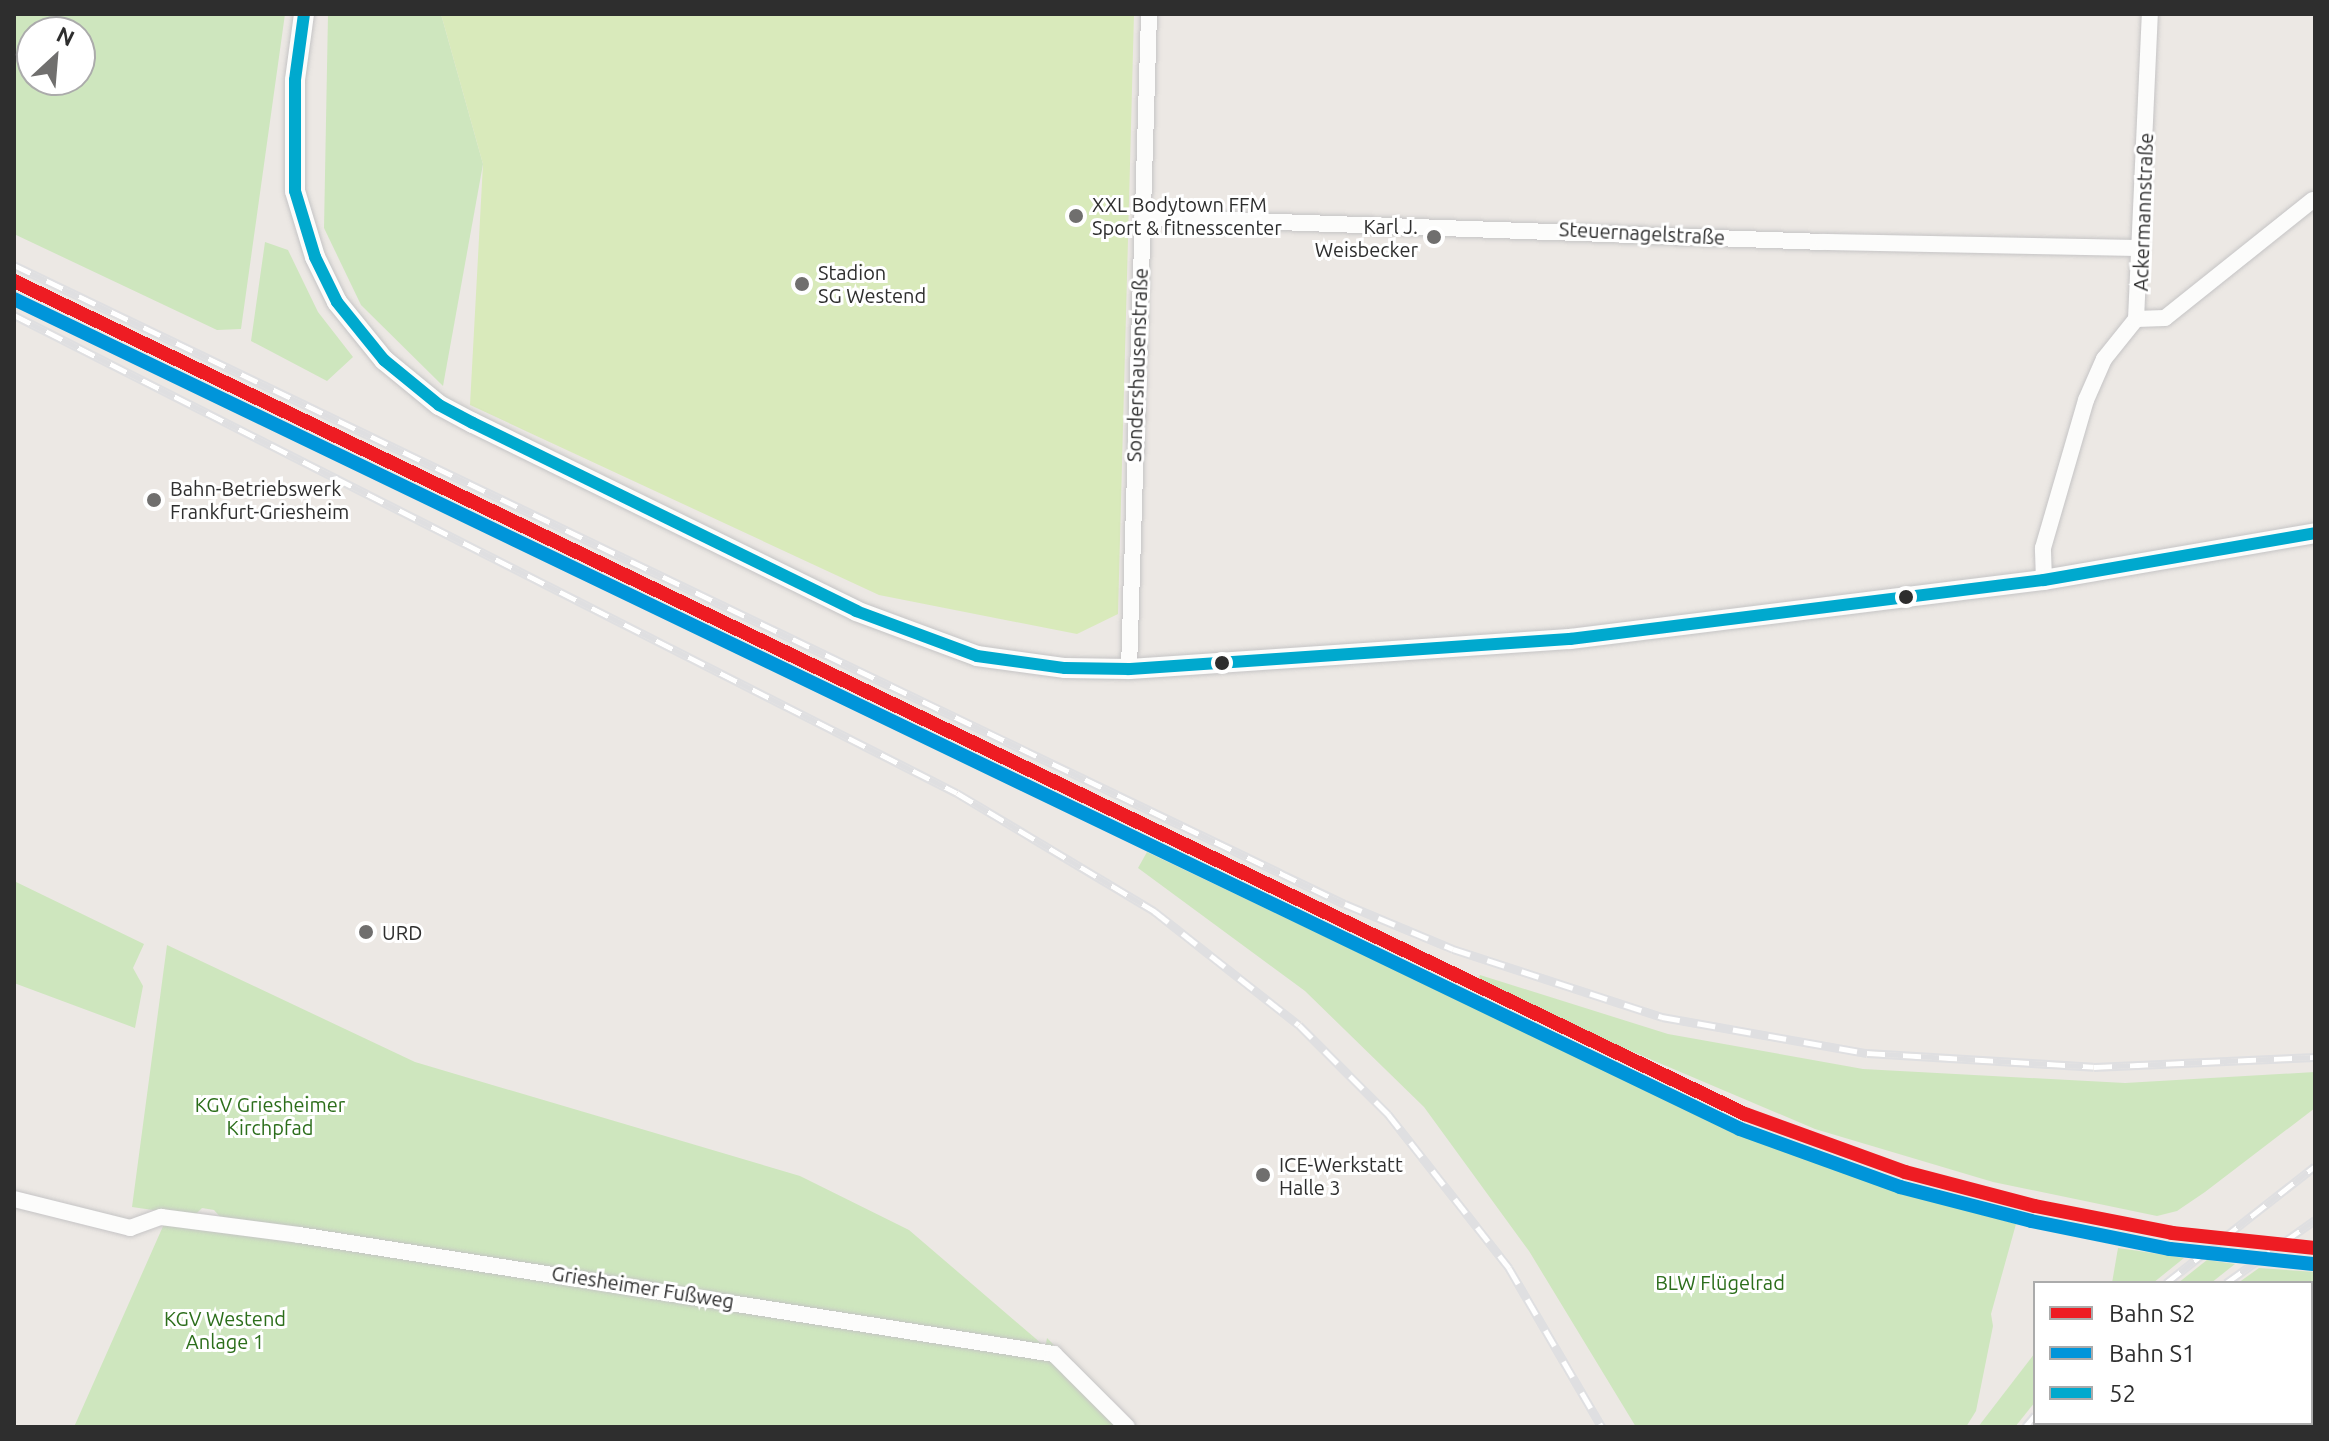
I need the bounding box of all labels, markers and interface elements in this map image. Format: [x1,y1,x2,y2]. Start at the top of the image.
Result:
north arrow [16,16,96,96]
text: N [53,21,79,51]
street label: Ackermannstraße [2128,132,2158,292]
place label: XXL Bodytown FFM Sport & fitnesscenter [1092,192,1282,239]
marker: XXL Bodytown FFM Sport & fitnesscenter [1067,207,1085,225]
place label: Karl J. Weisbecker [1315,214,1418,261]
street label: Steuernagelstraße [1558,217,1726,249]
marker: Karl J. Weisbecker [1425,228,1443,246]
place label: Stadion SG Westend [818,260,926,307]
street label: Sondershausenstraße [1122,267,1152,463]
marker: Stadion SG Westend [793,275,811,293]
place label: Bahn-Betriebswerk Frankfurt-Griesheim [170,476,349,523]
marker: Bahn-Betriebswerk Frankfurt-Griesheim [145,491,163,509]
unlabelled marker [1898,589,1914,605]
unlabelled marker [1214,655,1230,671]
place label: URD [382,920,422,944]
marker: URD [357,923,375,941]
park label: KGV Griesheimer Kirchpfad [195,1092,345,1139]
place label: ICE-Werkstatt Halle 3 [1279,1152,1403,1199]
marker: ICE-Werkstatt Halle 3 [1254,1166,1272,1184]
street label: Griesheimer Fußweg [550,1261,736,1313]
park label: BLW Flügelrad [1655,1270,1785,1294]
legend [2033,1281,2313,1425]
text: Bahn S2 [2109,1300,2196,1327]
park label: KGV Westend Anlage 1 [164,1307,286,1354]
text: Bahn S1 [2109,1340,2196,1367]
text: 52 [2109,1380,2136,1407]

